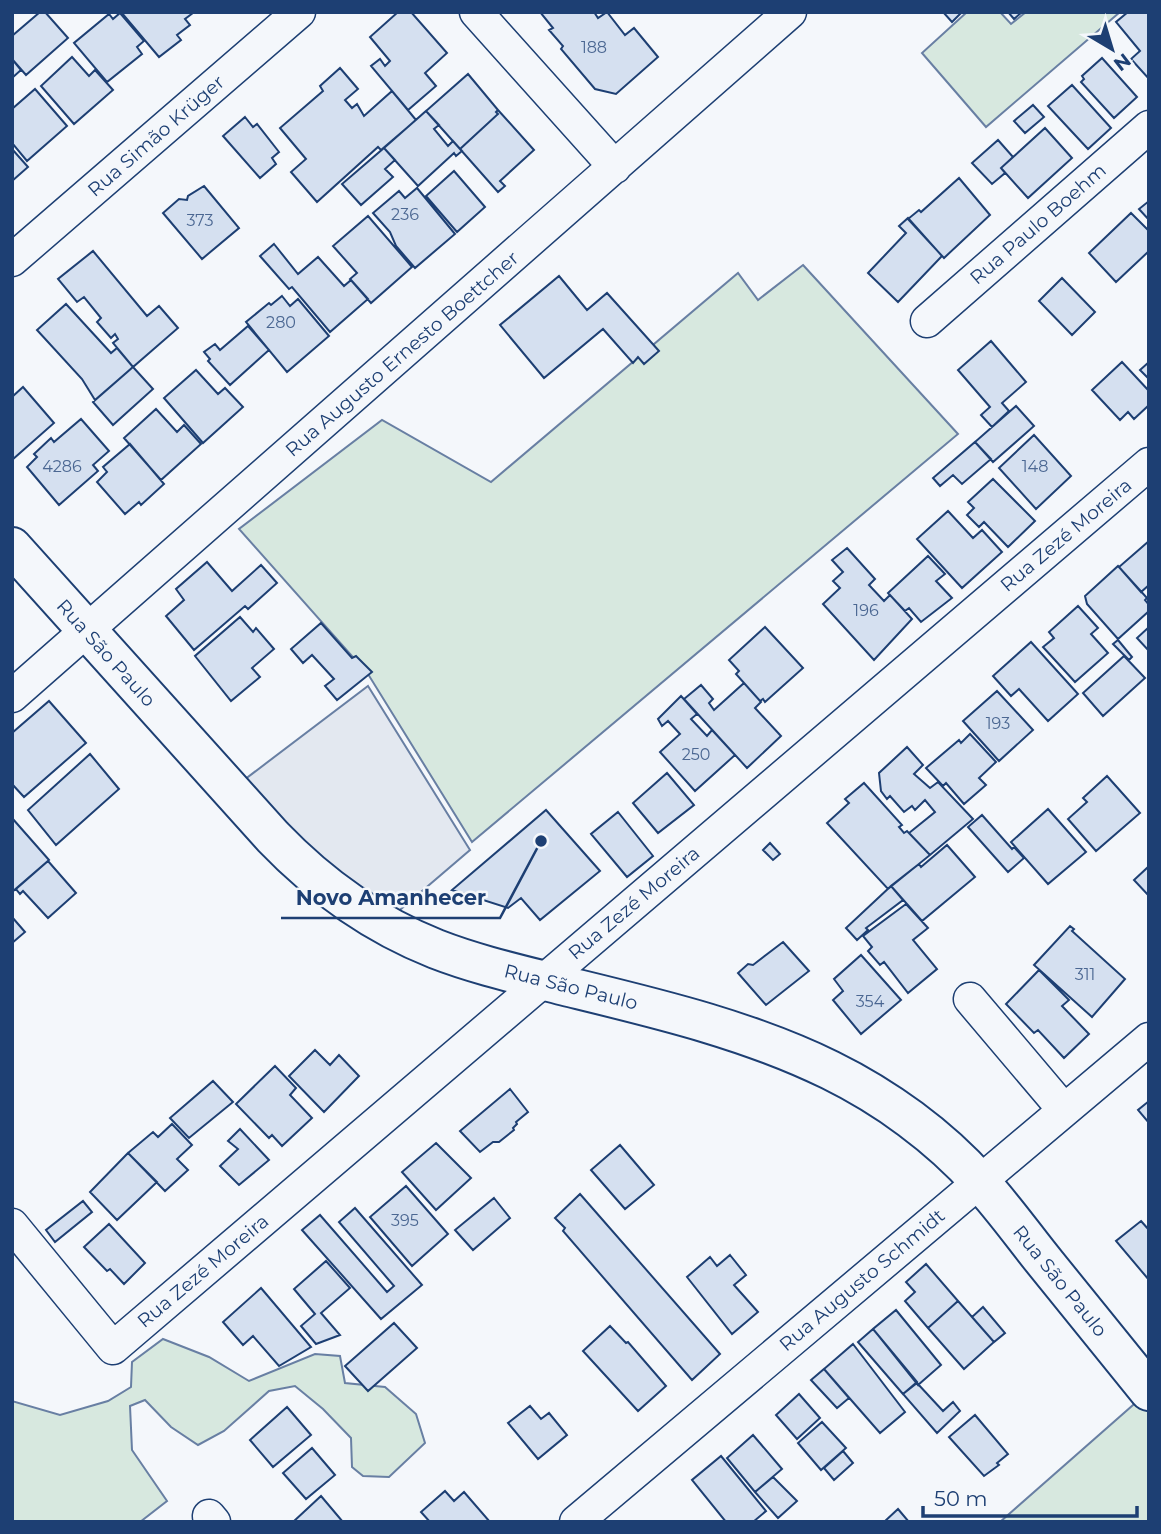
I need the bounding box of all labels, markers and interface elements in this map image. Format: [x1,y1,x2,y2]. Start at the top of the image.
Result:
north arrow [1077,14,1147,84]
house number: 188 [581,38,607,57]
text: N [1109,48,1135,76]
street label: Rua Simão Krüger [83,70,229,202]
street label: Rua Paulo Boehm [965,159,1111,289]
house number: 236 [391,205,419,224]
house number: 373 [186,211,214,230]
street label: Rua Augusto Ernesto Boettcher [281,247,523,461]
house number: 280 [266,313,296,332]
house number: 4286 [42,457,82,476]
house number: 148 [1022,457,1048,476]
street label: Rua Zezé Moreira [996,473,1136,597]
street label: Rua São Paulo [52,594,160,712]
house number: 196 [853,601,879,620]
house number: 193 [986,714,1010,733]
house number: 250 [682,745,710,764]
street label: Rua Zezé Moreira [564,841,704,965]
callout: Novo Amanhecer [281,876,500,918]
text: Novo Amanhecer [296,885,486,910]
street label: Rua São Paulo [502,959,640,1015]
house number: 311 [1075,965,1095,984]
house number: 354 [856,992,885,1011]
street label: Rua Augusto Schmidt [775,1204,950,1356]
street label: Rua Zezé Moreira [133,1209,273,1333]
house number: 395 [391,1211,419,1230]
street label: Rua São Paulo [1008,1221,1112,1341]
scale bar [923,1474,1136,1518]
text: 50 m [934,1486,988,1511]

